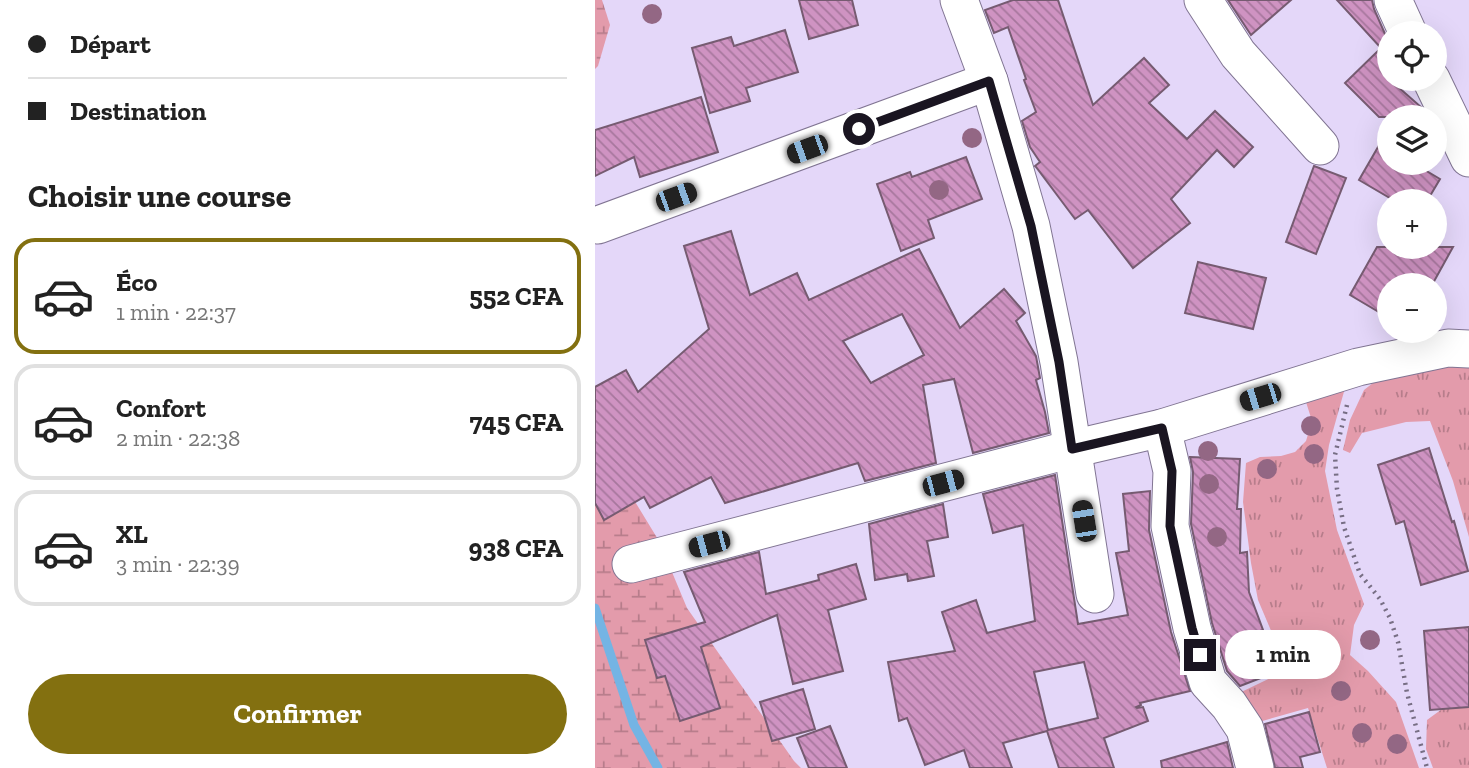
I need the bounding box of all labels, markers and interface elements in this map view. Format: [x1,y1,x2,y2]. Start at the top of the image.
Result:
map controls [1377,21,1447,343]
button: locate [1377,21,1447,91]
text: Départ [70,28,151,60]
text: Destination [70,95,206,127]
button: layers [1377,105,1447,175]
route start [843,113,875,145]
car [784,132,831,166]
text: Choisir une course [28,177,291,215]
car [653,180,700,214]
button: + [1377,189,1447,259]
icon: car [32,265,95,328]
text: Éco [116,266,157,298]
button: − [1377,273,1447,343]
text: 552 CFA [469,280,563,312]
text: 1 min · 22:37 [116,298,236,326]
car [1237,381,1284,413]
icon: car [32,391,95,454]
text: Confort [116,392,206,424]
text: 745 CFA [469,406,563,438]
text: 2 min · 22:38 [116,424,240,452]
car [920,467,967,499]
car [1071,499,1098,543]
icon: car [32,517,95,580]
text: XL [116,518,148,550]
car [686,528,733,560]
text: 938 CFA [468,532,563,564]
text: 3 min · 22:39 [116,550,240,578]
callout: 1 min [1225,630,1340,680]
route end [1184,639,1216,671]
text: 1 min [1256,640,1310,668]
button: Confirmer [28,674,567,754]

